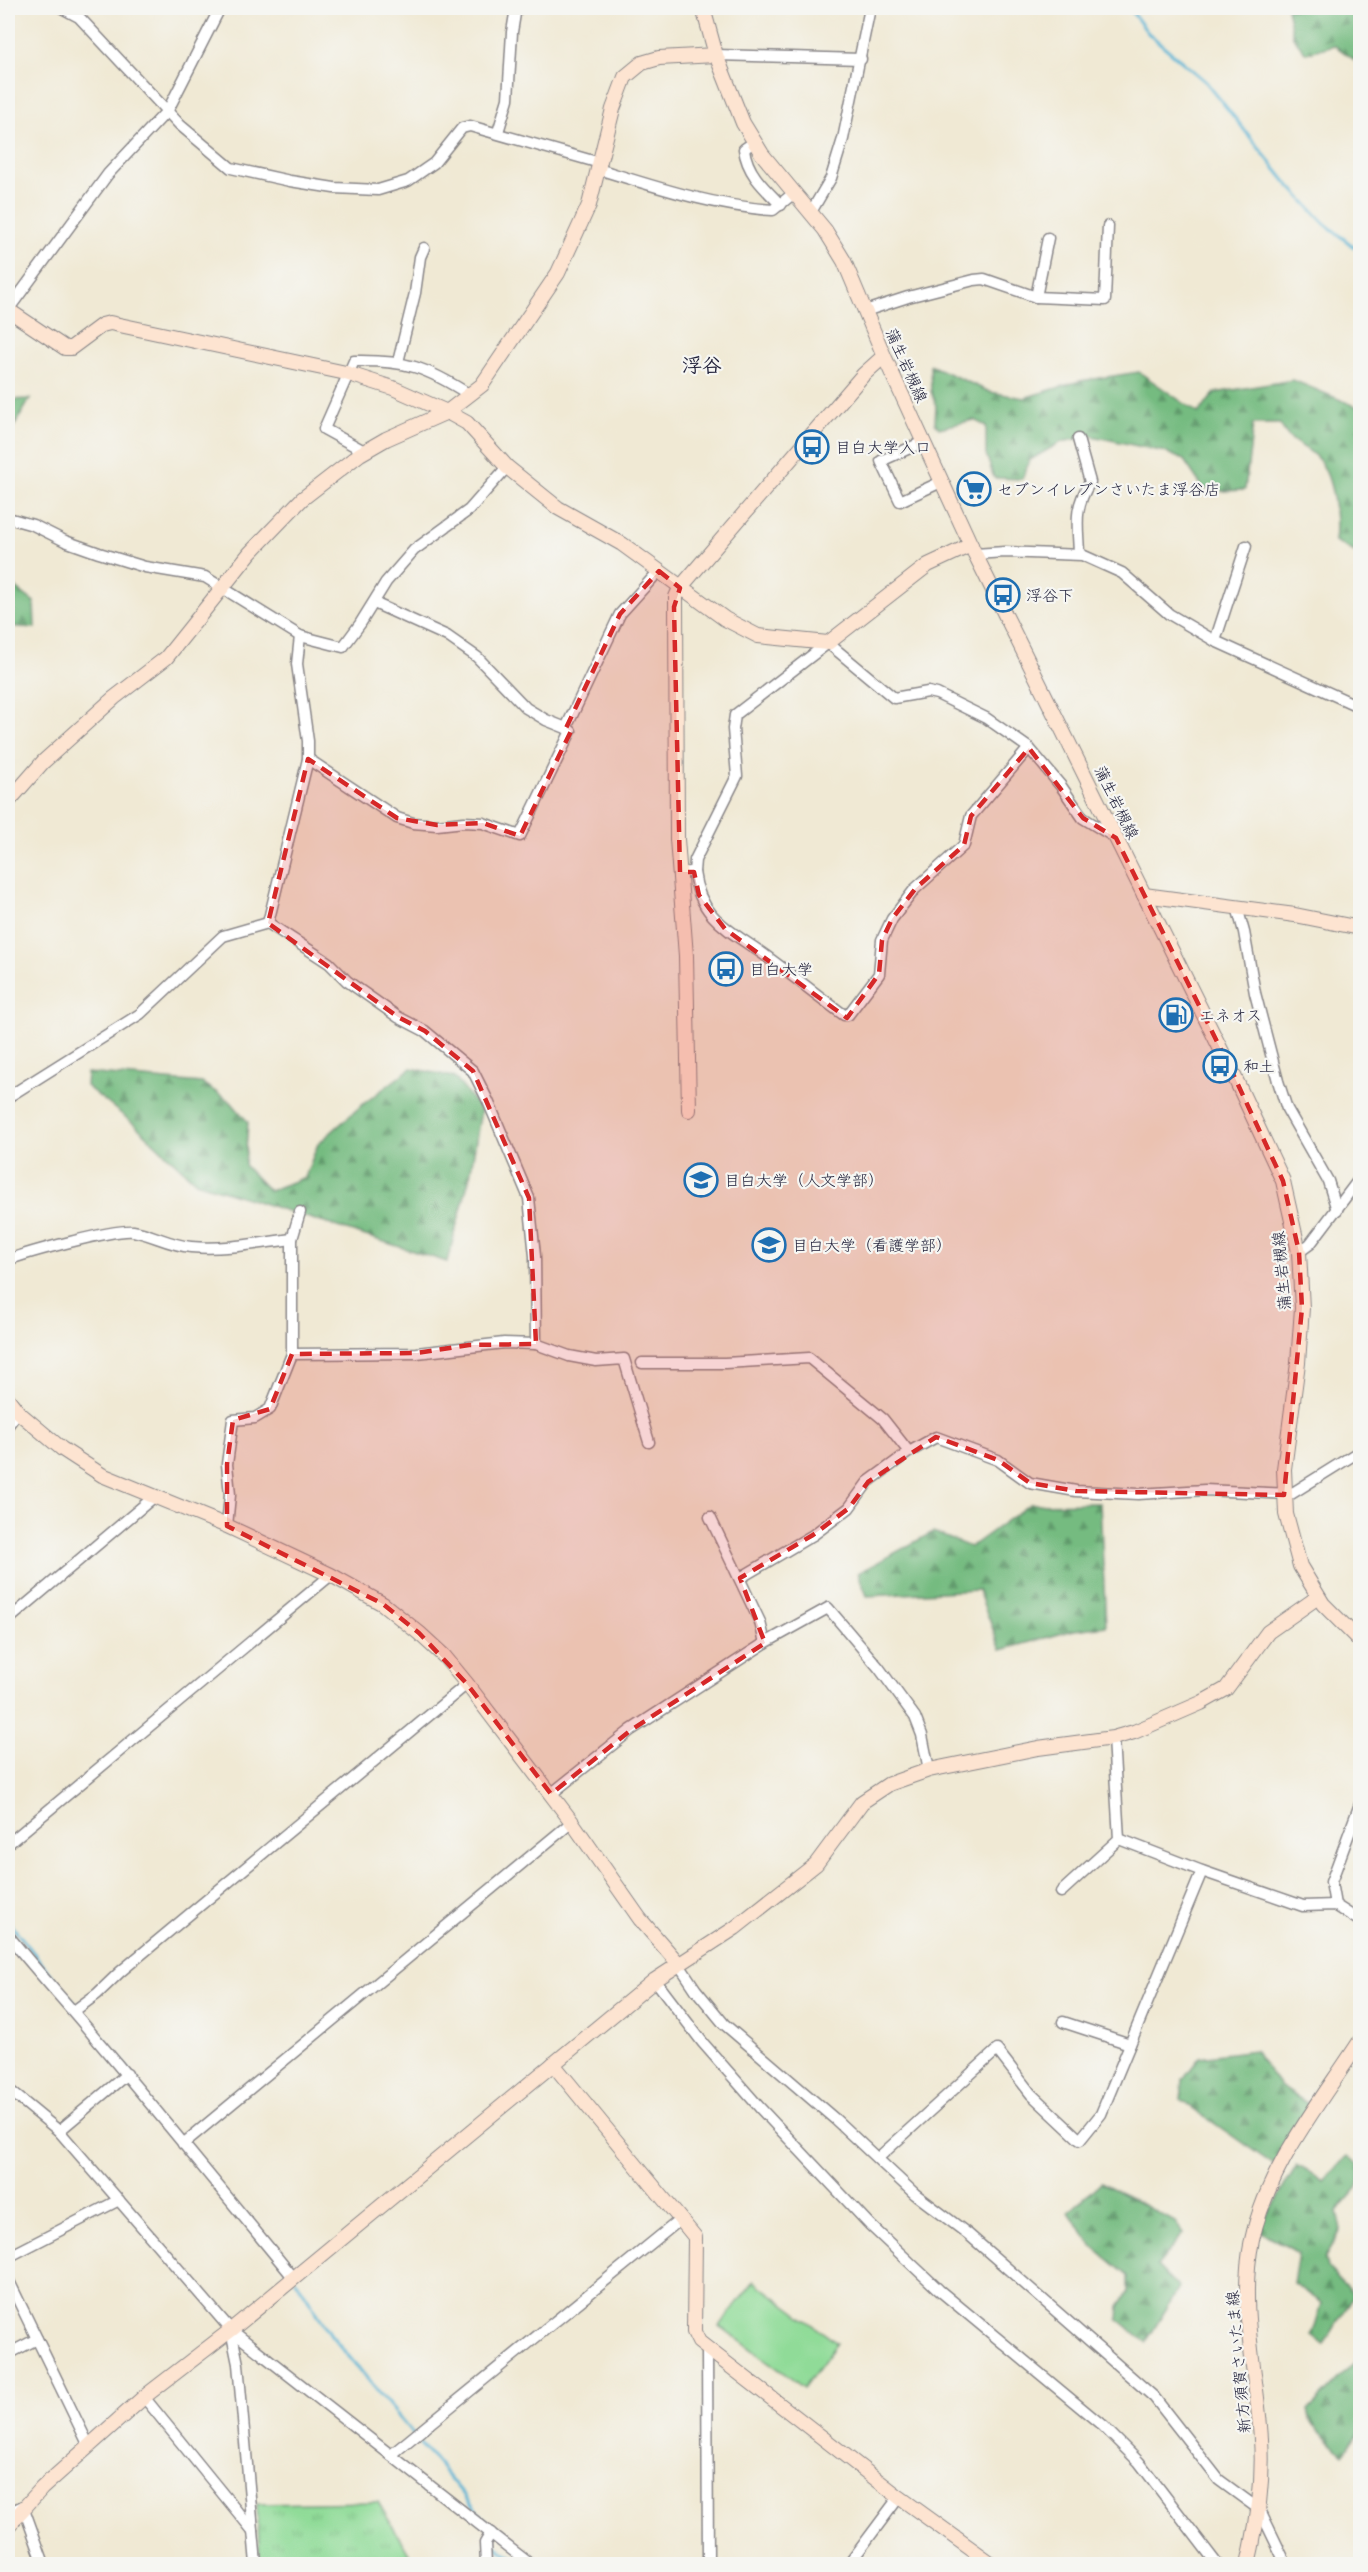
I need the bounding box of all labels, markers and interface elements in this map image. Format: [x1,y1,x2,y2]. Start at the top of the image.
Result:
street label: 蒲生岩槻線 [881,324,932,406]
district label: 浮谷 [682,352,722,378]
bus stop icon: 目白大学入口 [794,429,830,465]
place label: 目白大学入口 [835,437,931,458]
supermarket icon: セブンイレブンさいたま浮谷店 [956,471,992,507]
place label: セブンイレブンさいたま浮谷店 [997,479,1220,500]
bus stop icon: 浮谷下 [985,577,1021,613]
place label: 浮谷下 [1026,585,1074,606]
street label: 蒲生岩槻線 [1090,762,1144,843]
bus stop icon: 目白大学 [708,951,744,987]
place label: 目白大学 [749,959,813,980]
fuel station icon: エネオス [1158,997,1194,1033]
place label: エネオス [1199,1005,1262,1026]
bus stop icon: 和土 [1202,1048,1238,1084]
place label: 和土 [1243,1056,1275,1077]
school or university icon: 目白大学（人文学部） [683,1162,719,1198]
place label: 目白大学（人文学部） [724,1170,884,1191]
school or university icon: 目白大学（看護学部） [751,1227,787,1263]
street label: 蒲生岩槻線 [1268,1230,1295,1312]
place label: 目白大学（看護学部） [792,1235,952,1256]
street label: 新方須賀さいたま線 [1222,2290,1255,2434]

